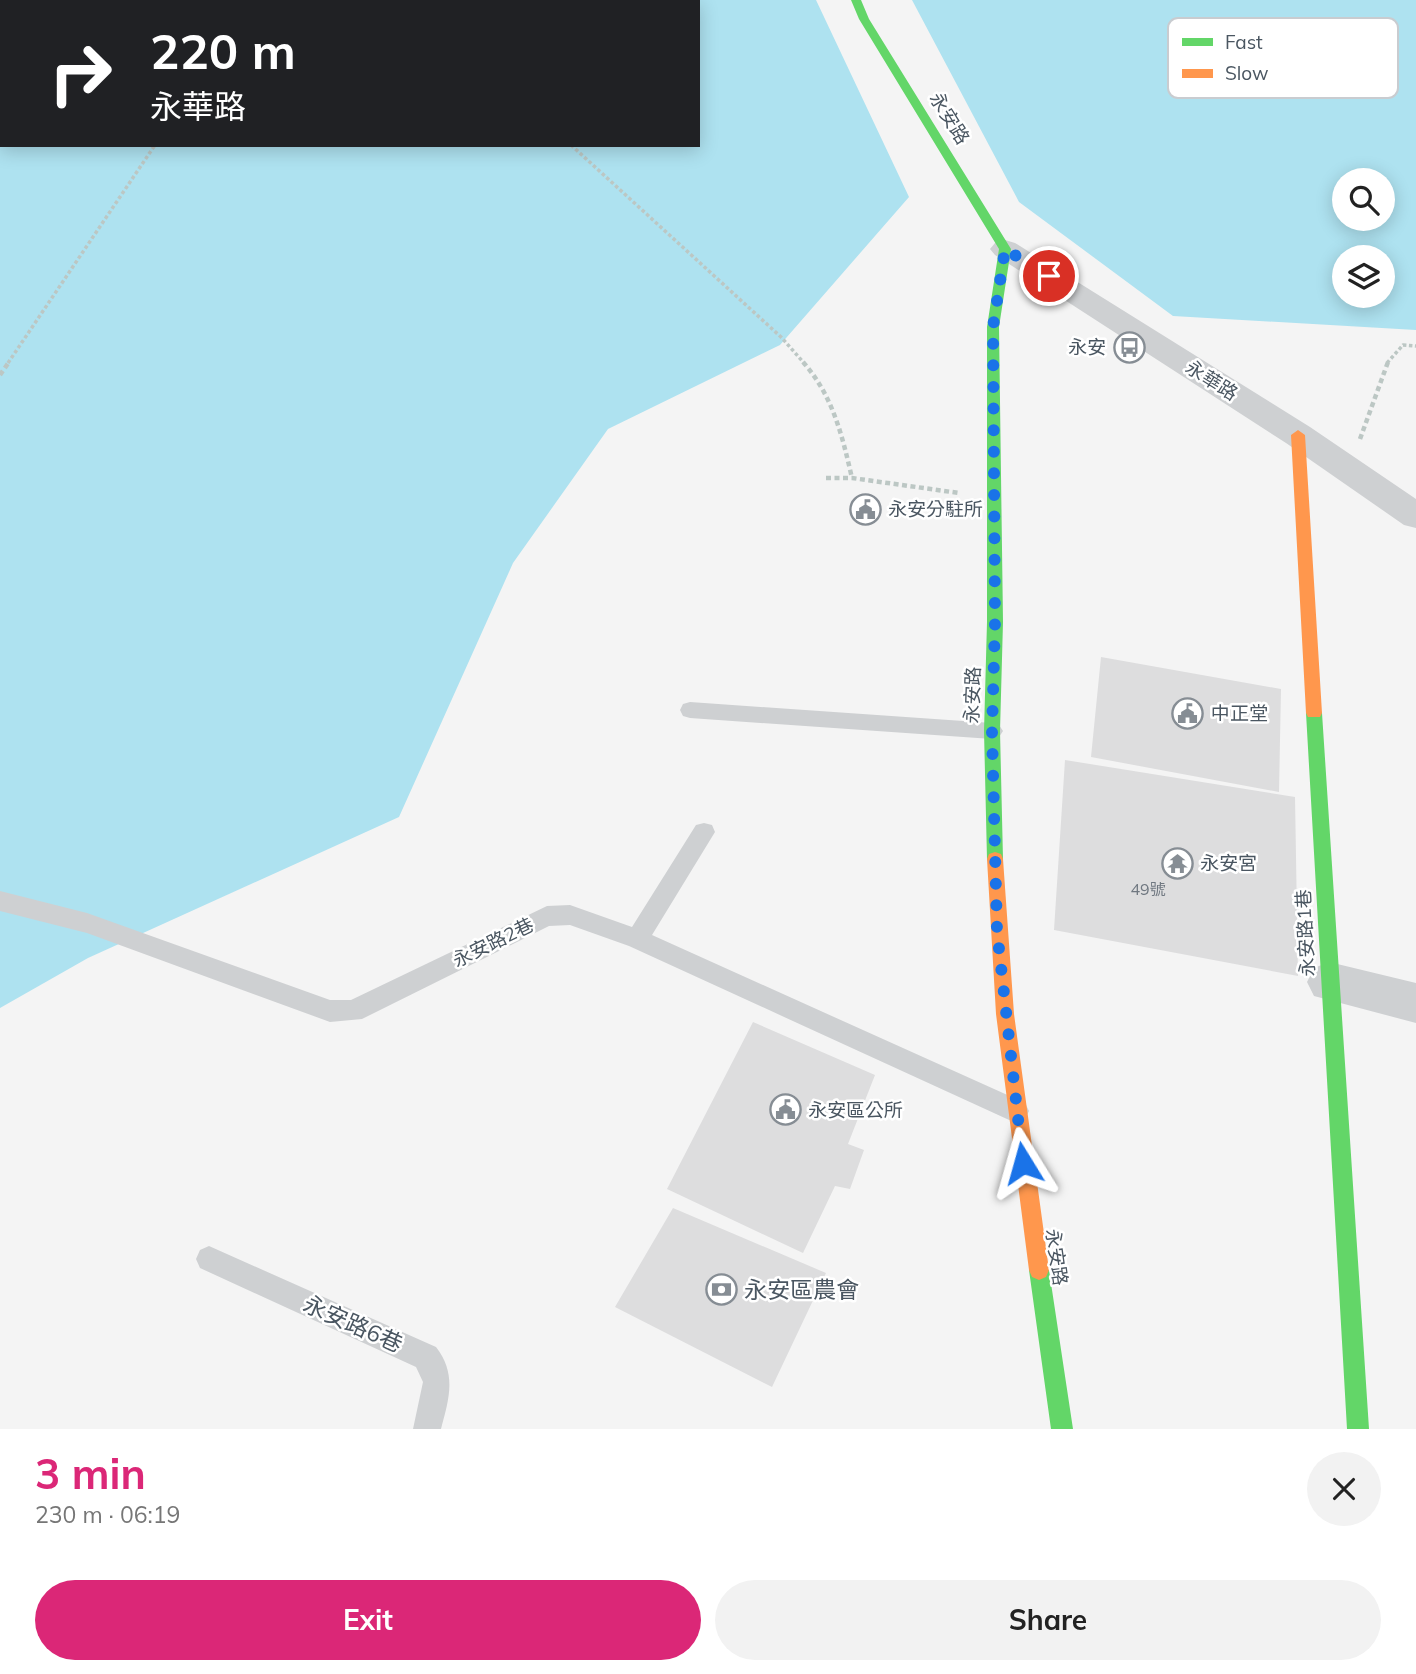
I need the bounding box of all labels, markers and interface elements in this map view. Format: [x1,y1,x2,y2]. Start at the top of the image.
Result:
legend [1168,18,1398,98]
text: 220 m [150,20,296,81]
icon: right [35,28,126,119]
text: Fast [1225,30,1263,54]
text: Slow [1225,61,1269,85]
text: 永華路 [150,86,246,126]
street label: 永安路 [925,87,975,149]
map controls [1332,168,1395,308]
button: search [1332,168,1395,231]
button: layers [1332,245,1395,308]
pin [1019,246,1079,306]
icon: arrive [1030,257,1068,295]
bus stop icon: 永安 [1112,330,1146,364]
place label: 永安 [1068,335,1106,359]
street label: 永華路 [1181,355,1243,405]
public building icon: 永安分駐所 [848,492,882,526]
place label: 永安分駐所 [888,497,983,521]
street label: 永安路 [959,666,985,724]
public building icon: 中正堂 [1171,696,1205,730]
place label: 中正堂 [1211,701,1268,725]
temple icon: 永安宮 [1160,846,1194,880]
place label: 永安宮 [1200,851,1257,875]
house number: 49號 [1130,879,1166,899]
street label: 永安路1巷 [1291,889,1319,977]
street label: 永安路2巷 [448,912,538,972]
public building icon: 永安區公所 [768,1093,802,1127]
place label: 永安區公所 [808,1098,903,1122]
position arrow [986,1126,1060,1200]
street label: 永安路 [1041,1227,1073,1287]
bank icon: 永安區農會 [704,1273,738,1307]
place label: 永安區農會 [744,1275,859,1304]
street label: 永安路6巷 [299,1289,407,1358]
text: 3 min [35,1447,146,1500]
button: close [1307,1452,1381,1526]
text: 230 m · 06:19 [35,1500,180,1529]
button: Exit [35,1580,701,1660]
button: Share [715,1580,1381,1660]

